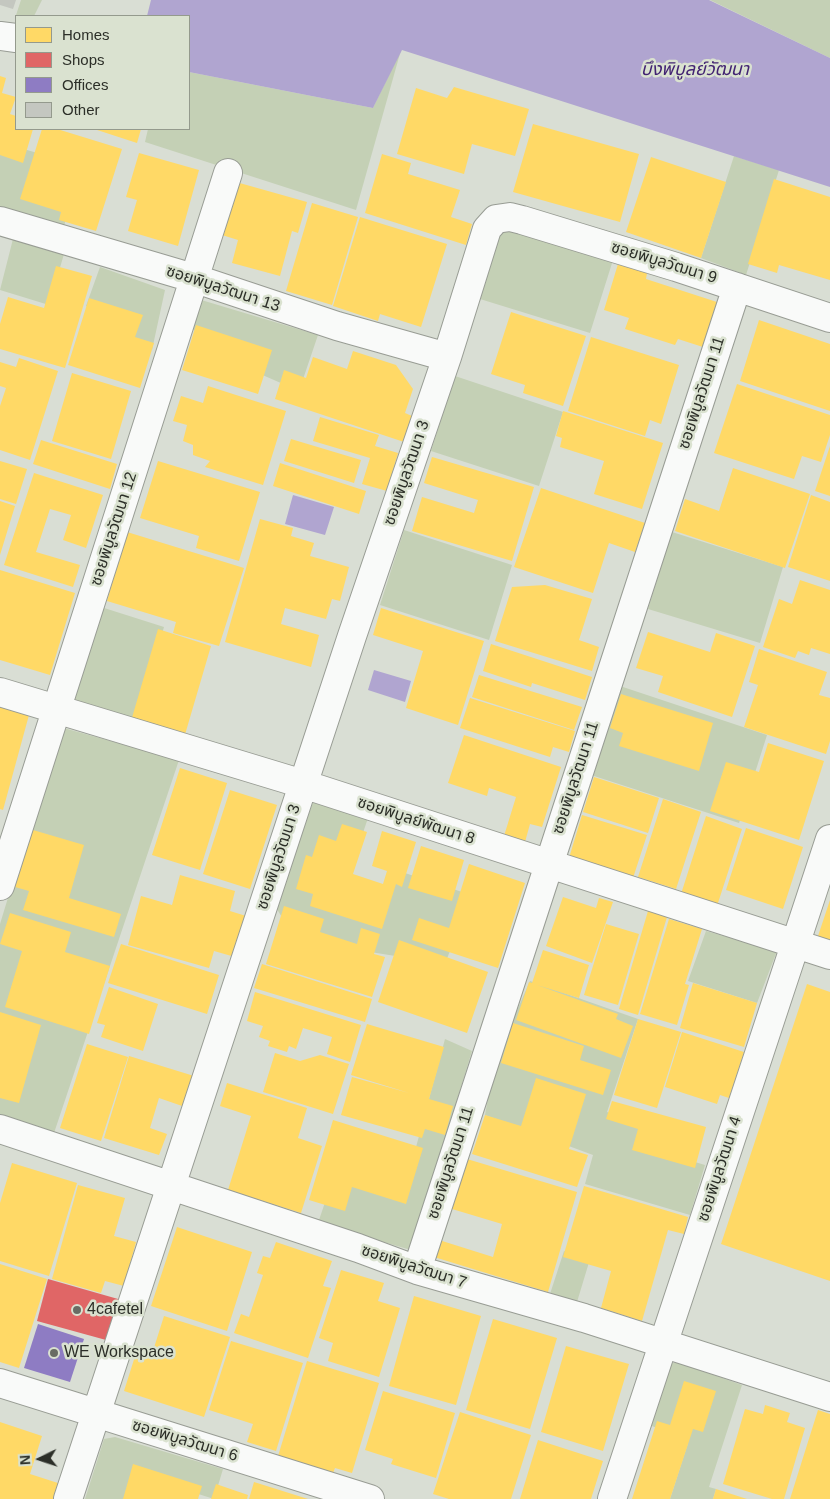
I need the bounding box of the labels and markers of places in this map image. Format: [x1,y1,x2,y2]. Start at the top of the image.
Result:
place label: 4cafetel [87,1300,143,1320]
marker: 4cafetel [71,1304,83,1316]
place label: WE Workspace [64,1343,174,1363]
marker: WE Workspace [48,1347,60,1359]

